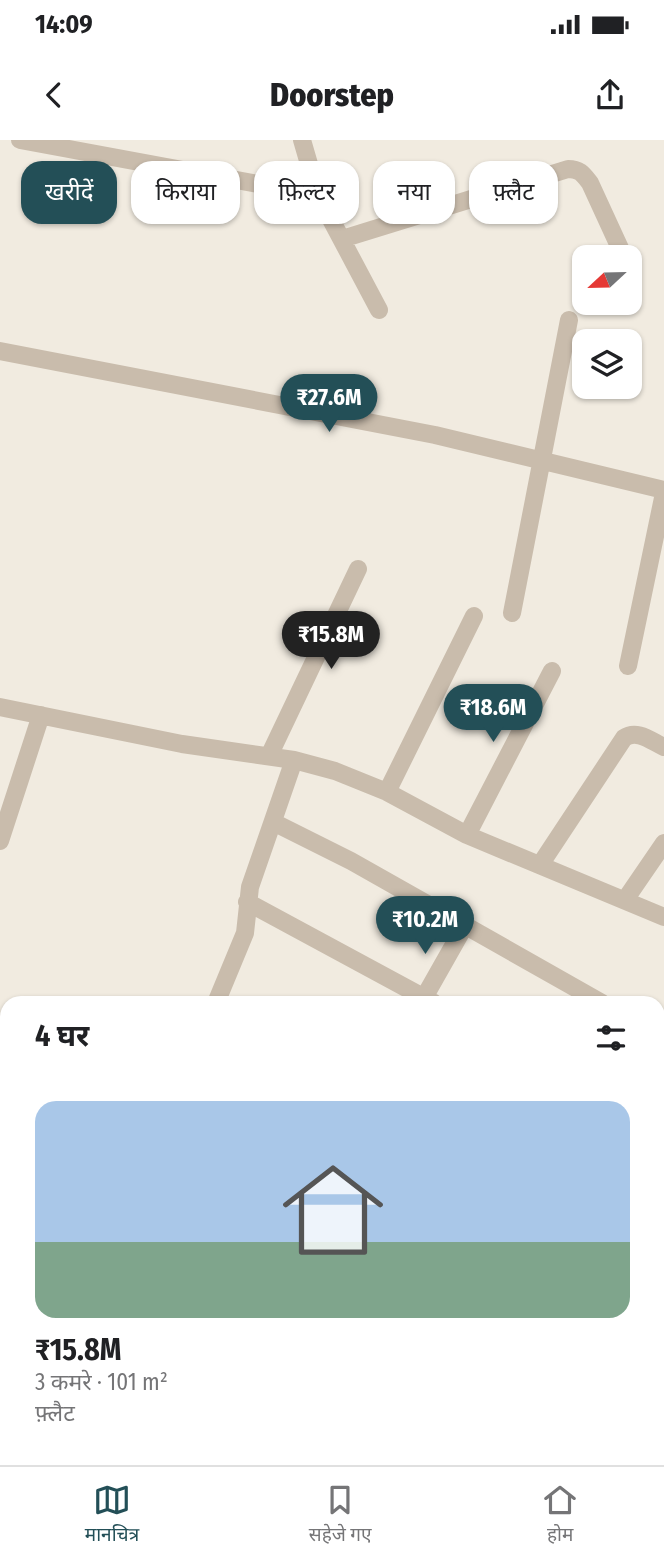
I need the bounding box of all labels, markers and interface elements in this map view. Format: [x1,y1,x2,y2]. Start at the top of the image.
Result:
text: 14:09 [35,9,93,40]
icon: back [35,76,73,114]
text: Doorstep [270,76,394,114]
icon: share [591,76,629,114]
chip: खरीदें [21,161,117,224]
chip: किराया [131,161,240,224]
chip: फ़िल्टर [254,161,359,224]
chip: नया [373,161,455,224]
chip: फ़्लैट [469,161,558,224]
north arrow [572,245,642,315]
map controls [572,245,642,399]
button: layers [572,329,642,399]
pin: ₹27.6M [272,374,386,434]
text: ₹27.6M [296,383,362,411]
pin: ₹15.8M [274,612,388,671]
text: ₹15.8M [298,620,364,648]
pin: ₹18.6M [436,684,550,744]
text: ₹18.6M [460,693,526,721]
pin: ₹10.2M [368,896,482,956]
text: ₹10.2M [392,905,458,933]
text: 4 घर [35,1018,89,1054]
icon: filters [592,1019,630,1057]
icon: home [270,1147,396,1273]
text: ₹15.8M [35,1332,121,1368]
text: 3 कमरे · 101 m² [35,1368,168,1396]
text: फ़्लैट [35,1399,75,1427]
tab: मानचित्र [85,1481,139,1549]
tab: सहेजे गए [309,1481,372,1549]
tab: होम [541,1481,579,1549]

